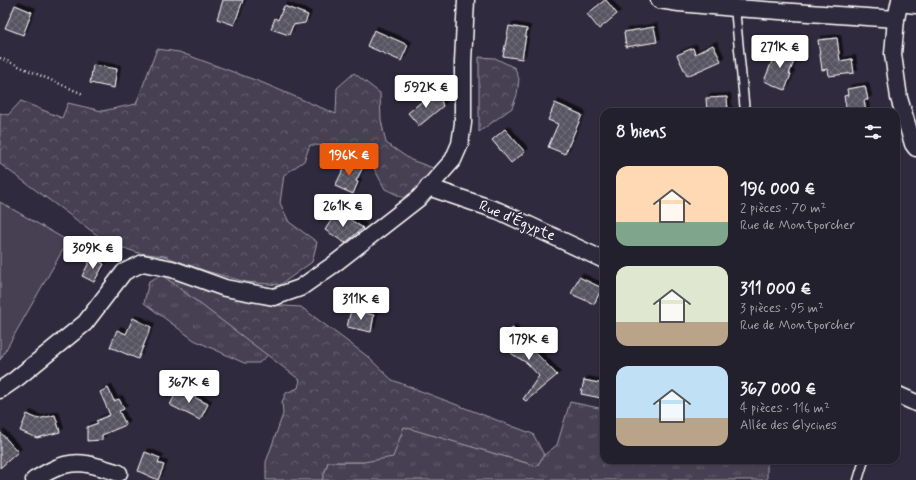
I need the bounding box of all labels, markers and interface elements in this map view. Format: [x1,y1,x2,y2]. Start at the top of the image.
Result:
pin: 271K € [747,35,813,69]
text: 271K € [760,39,800,56]
pin: 592K € [393,75,459,109]
text: 592K € [404,79,448,96]
text: 8 biens [616,121,666,143]
icon: filters [862,121,884,143]
pin: 196K € [316,143,382,177]
text: 196K € [329,147,369,164]
text: 196 000 € [740,178,816,200]
icon: home [648,182,696,230]
pin: 261K € [310,194,376,228]
street label: Rue d'Égypte [476,195,559,246]
text: 261K € [323,198,363,215]
text: 2 pièces · 70 m² [740,200,826,217]
text: Rue de Montporcher [740,217,855,234]
pin: 309K € [60,236,126,270]
text: 309K € [72,240,114,257]
text: 311 000 € [740,278,811,300]
icon: home [648,282,696,330]
pin: 311K € [328,287,394,321]
text: 311K € [342,291,380,308]
text: 3 pièces · 95 m² [740,300,824,317]
text: Rue de Montporcher [740,317,855,334]
pin: 179K € [496,327,562,361]
text: 179K € [509,331,549,348]
pin: 367K € [156,370,222,404]
text: 367K € [168,374,210,391]
text: 367 000 € [740,378,816,400]
icon: home [648,382,696,430]
text: 4 pièces · 116 m² [740,400,830,417]
text: Allée des Glycines [740,417,837,434]

